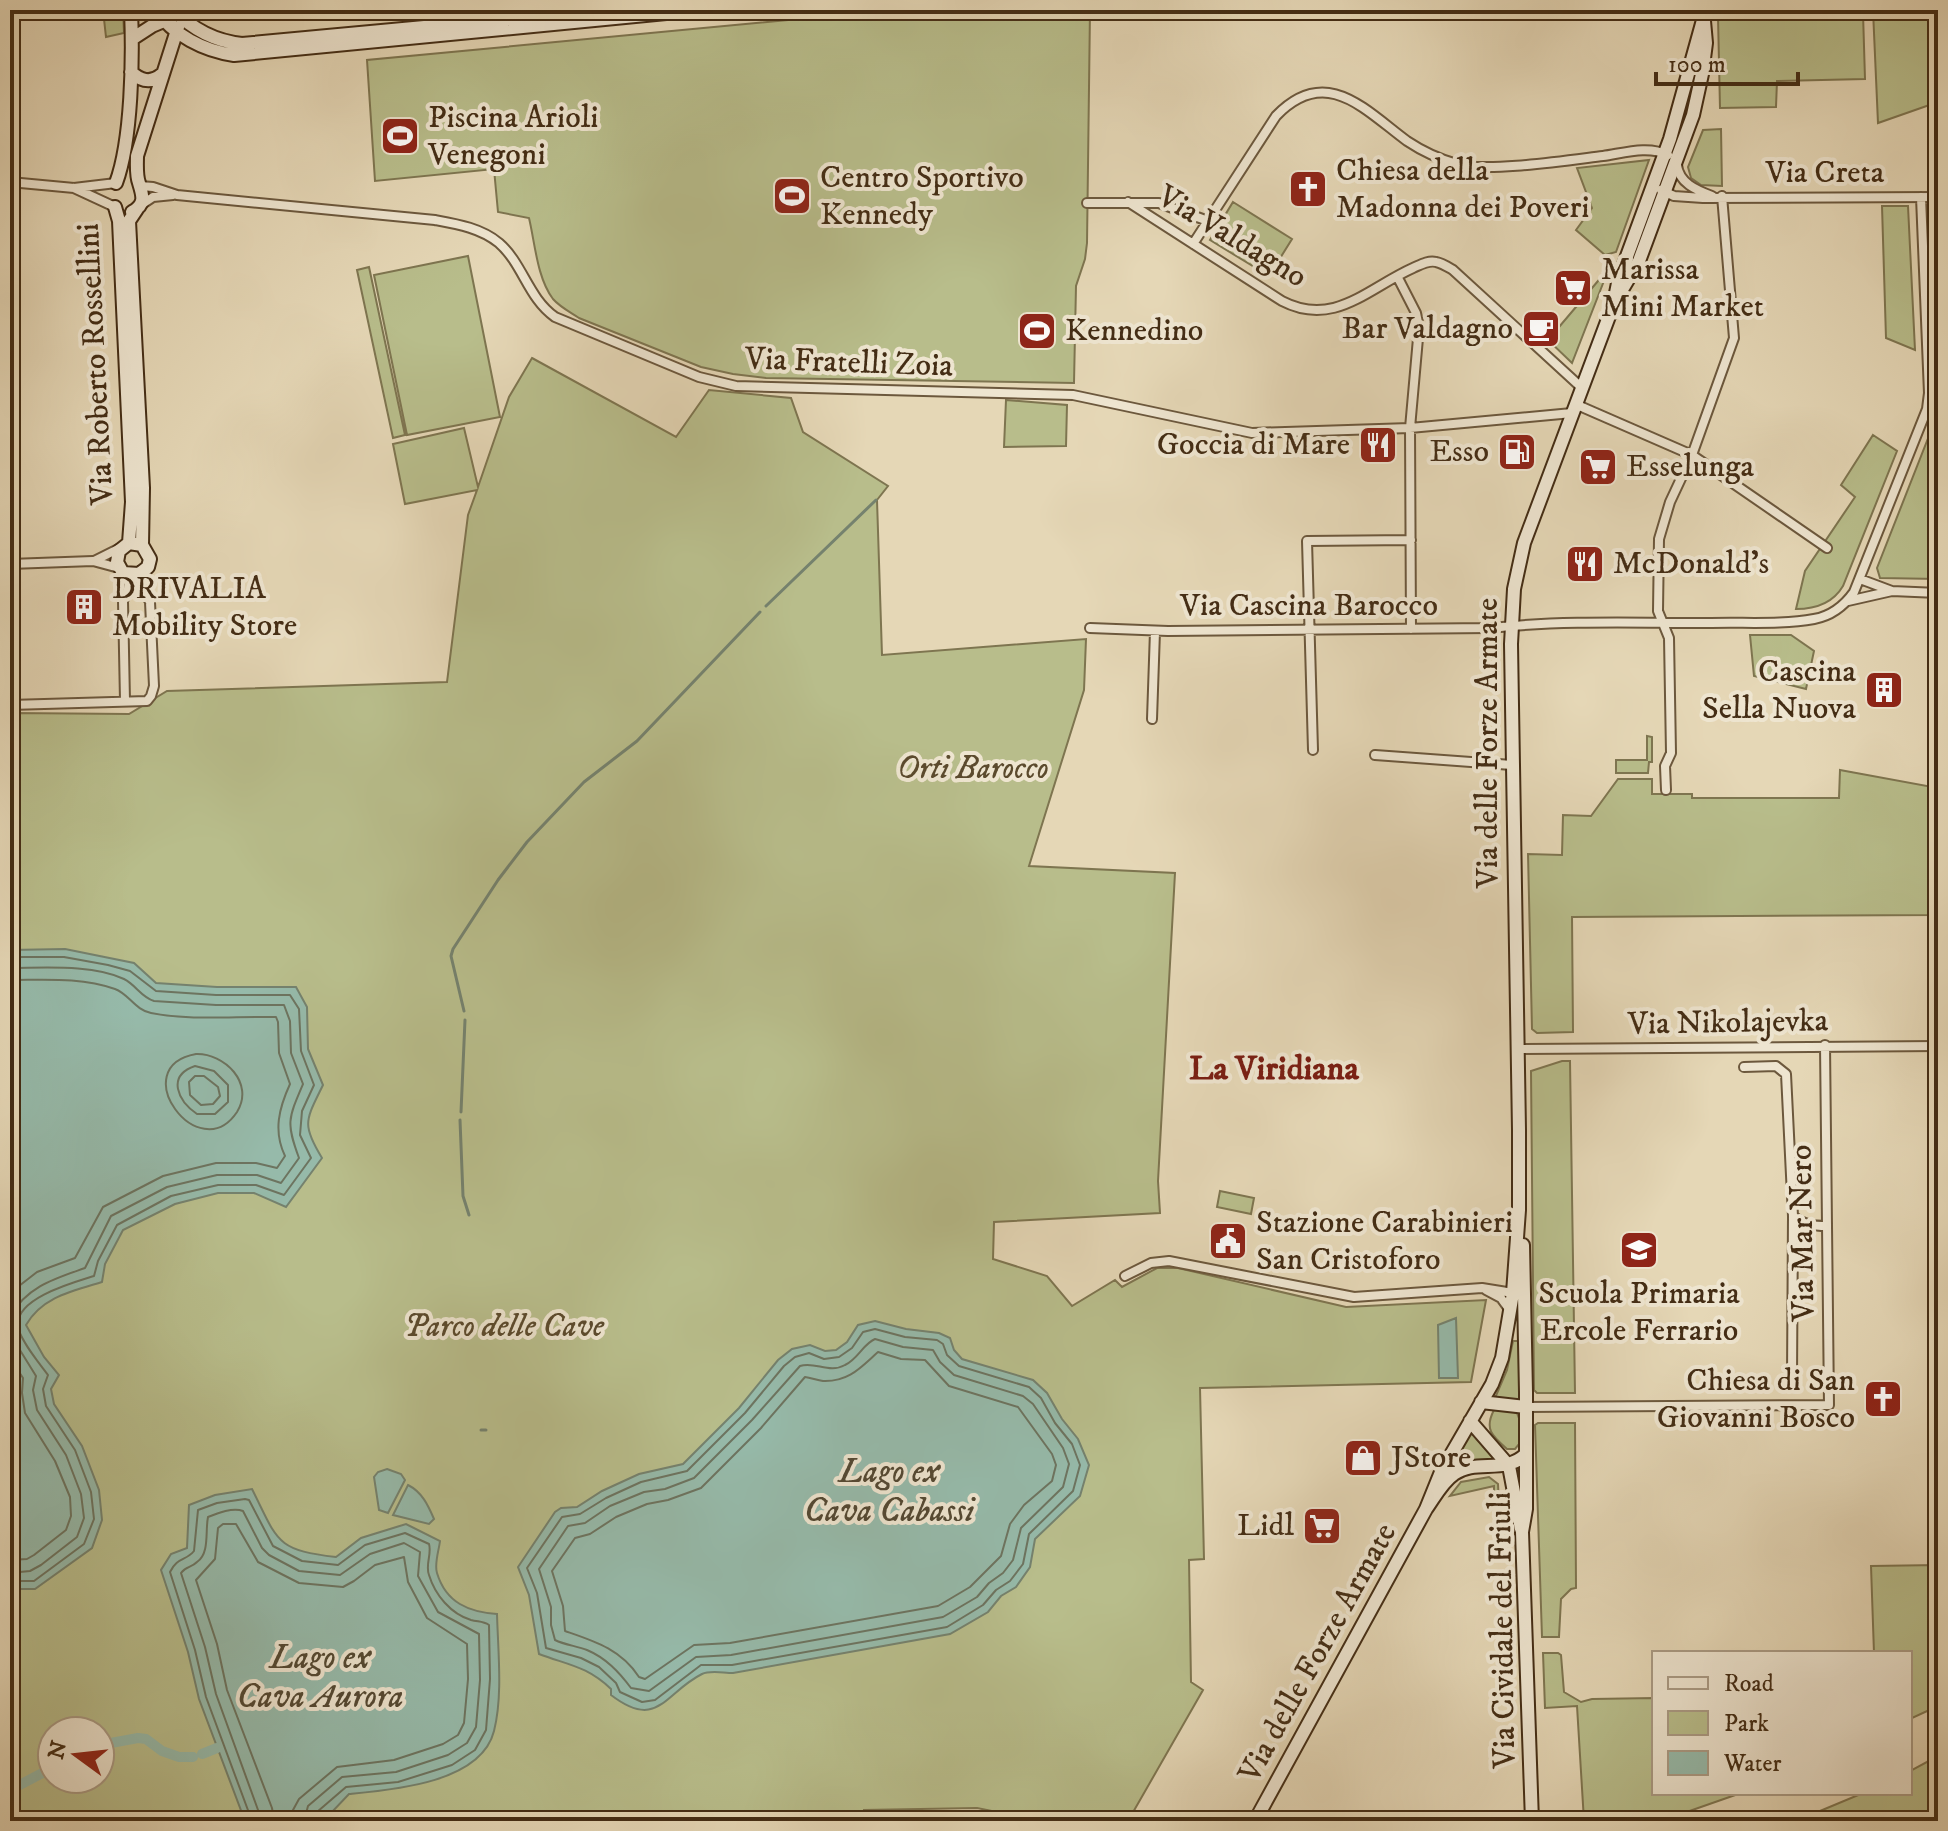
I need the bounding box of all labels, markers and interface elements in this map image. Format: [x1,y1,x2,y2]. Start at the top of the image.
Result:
scale bar [1656,36,1798,86]
text: 100 m [1668,50,1726,80]
place label: Piscina Arioli Venegoni [427,98,599,175]
sports icon: Piscina Arioli Venegoni [379,115,421,157]
place label: Chiesa della Madonna dei Poveri [1336,151,1590,228]
street label: Via Creta [1765,153,1885,193]
place label: Centro Sportivo Kennedy [820,158,1024,235]
church icon: Chiesa della Madonna dei Poveri [1287,168,1329,210]
sports icon: Centro Sportivo Kennedy [771,175,813,217]
street label: Via Valdagno [1149,176,1314,297]
street label: Via Roberto Rossellini [69,222,123,507]
place label: Marissa Mini Market [1601,250,1764,327]
supermarket icon: Marissa Mini Market [1552,267,1594,309]
cafe icon: Bar Valdagno [1520,308,1562,350]
place label: Bar Valdagno [1342,309,1513,349]
sports icon: Kennedino [1016,310,1058,352]
place label: Kennedino [1065,311,1203,351]
street label: Via Fratelli Zoia [743,339,954,387]
restaurant icon: Goccia di Mare [1357,424,1399,466]
place label: Goccia di Mare [1157,425,1350,465]
fuel station icon: Esso [1496,431,1538,473]
place label: Esso [1429,432,1489,472]
supermarket icon: Esselunga [1577,446,1619,488]
place label: Esselunga [1626,447,1755,487]
restaurant icon: McDonald's [1564,543,1606,585]
place label: McDonald's [1613,544,1769,584]
place label: DRIVALIA Mobility Store [112,569,297,646]
building icon: DRIVALIA Mobility Store [63,586,105,628]
street label: Via Cascina Barocco [1179,586,1438,626]
street label: Via delle Forze Armate [1468,598,1508,889]
place label: Cascina Sella Nuova [1702,652,1856,729]
building icon: Cascina Sella Nuova [1863,669,1905,711]
park label: Orti Barocco [897,749,1049,789]
street label: Via Nikolajevka [1626,1001,1829,1045]
district label: La Viridiana [1189,1048,1360,1090]
street label: Via Mar Nero [1781,1144,1825,1323]
place label: Stazione Carabinieri San Cristoforo [1256,1203,1513,1280]
public building icon: Stazione Carabinieri San Cristoforo [1207,1220,1249,1262]
school or university icon: Scuola Primaria Ercole Ferrario [1618,1229,1660,1271]
place label: Scuola Primaria Ercole Ferrario [1538,1274,1740,1351]
park label: Parco delle Cave [404,1307,605,1347]
place label: Chiesa di San Giovanni Bosco [1657,1361,1855,1438]
church icon: Chiesa di San Giovanni Bosco [1862,1378,1904,1420]
shop icon: JStore [1342,1437,1384,1479]
place label: JStore [1388,1438,1471,1478]
water label: Lago ex Cava Cabassi [804,1451,976,1532]
street label: Via Cividale del Friuli [1481,1491,1525,1770]
supermarket icon: Lidl [1301,1505,1343,1547]
place label: Lidl [1237,1506,1294,1546]
street label: Via delle Forze Armate [1230,1516,1406,1791]
water label: Lago ex Cava Aurora [236,1637,404,1718]
legend [1652,1651,1912,1795]
text: Road [1724,1669,1774,1699]
text: Park [1724,1709,1769,1739]
north arrow [36,1715,116,1795]
text: N [43,1738,74,1762]
text: Water [1723,1749,1781,1779]

